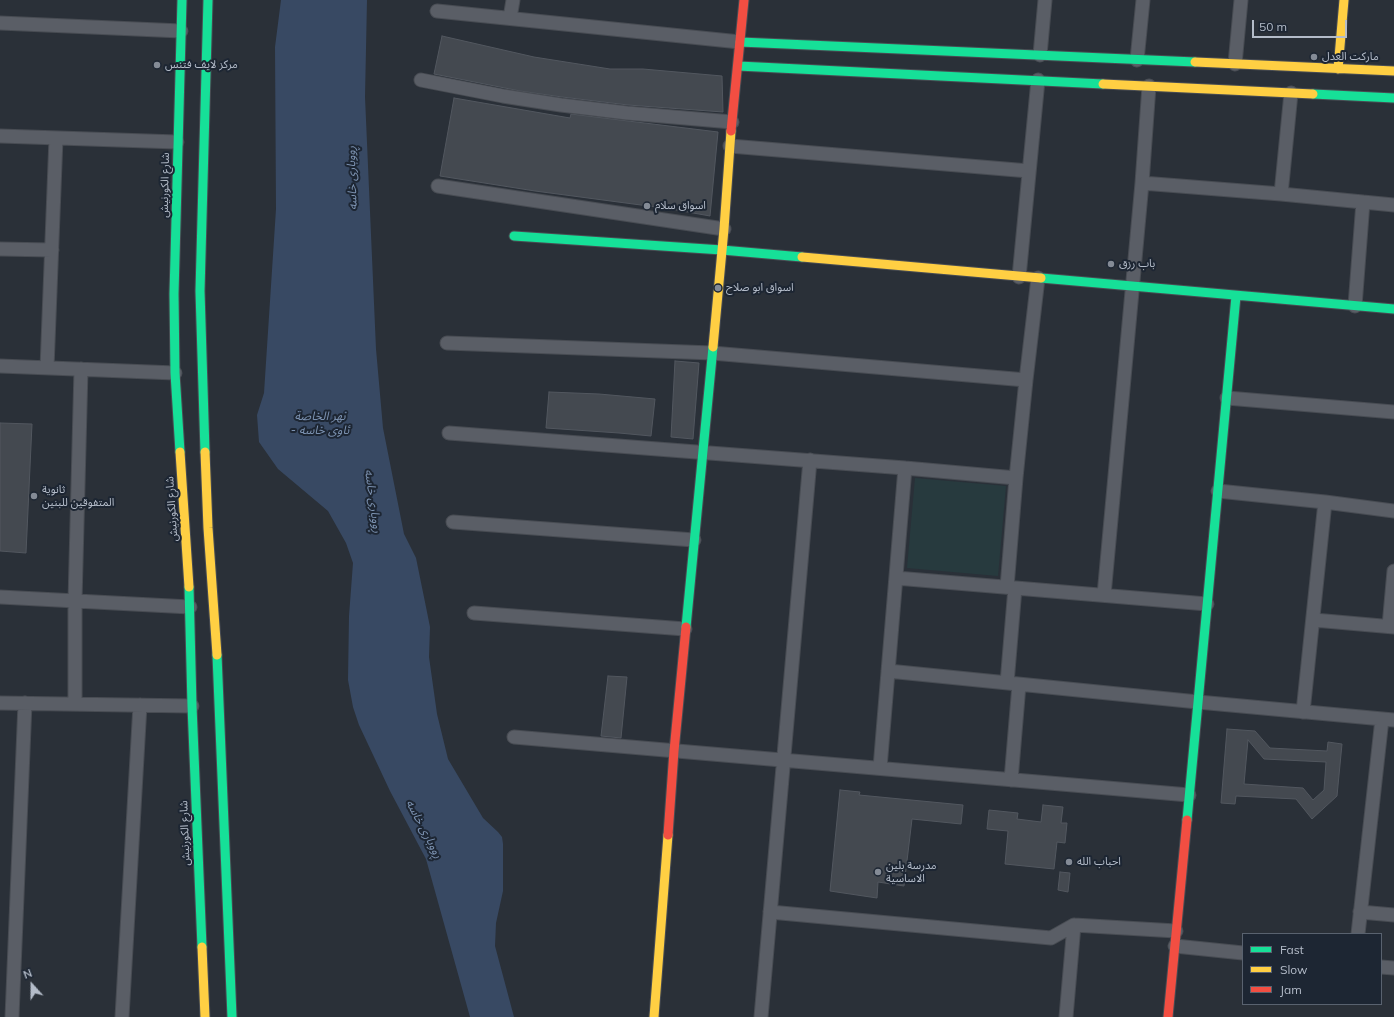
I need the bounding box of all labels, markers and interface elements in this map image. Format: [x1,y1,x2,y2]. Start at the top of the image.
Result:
scale bar [1254,12,1349,38]
text: 50 m [1259,19,1287,34]
place label: ماركت العدل [1322,50,1379,64]
marker: ماركت العدل [1309,52,1319,62]
place label: مركز لايف فتنس [165,58,238,72]
marker: مركز لايف فتنس [152,60,162,70]
water label: ڕووباری خاسە [344,146,360,210]
street label: شارع الكورنيش [158,152,172,218]
place label: اسواق سلام [655,199,706,213]
marker: اسواق سلام [642,201,652,211]
place label: باب رزق [1119,257,1155,271]
marker: باب رزق [1106,259,1116,269]
place label: اسواق ابو صلاح [726,281,794,295]
marker: اسواق ابو صلاح [713,283,723,293]
water label: نهر الخاصة - ئاوی خاسە [291,409,349,437]
water label: ڕووباری خاسە [361,468,385,534]
street label: شارع الكورنيش [163,476,181,542]
place label: ثانوية المتفوقين للبنين [42,483,114,509]
marker: ثانوية المتفوقين للبنين [29,491,39,501]
water label: ڕووباری خاسە [403,797,445,861]
street label: شارع الكورنيش [177,800,193,866]
place label: احباب الله [1077,855,1121,869]
marker: احباب الله [1064,857,1074,867]
place label: مدرسة بلين الاساسية [886,859,937,885]
marker: مدرسة بلين الاساسية [873,867,883,877]
legend [1242,933,1382,1005]
text: Fast [1280,942,1304,957]
text: Slow [1280,962,1308,977]
north arrow [12,965,52,1005]
text: N [21,966,34,982]
text: Jam [1280,982,1302,997]

